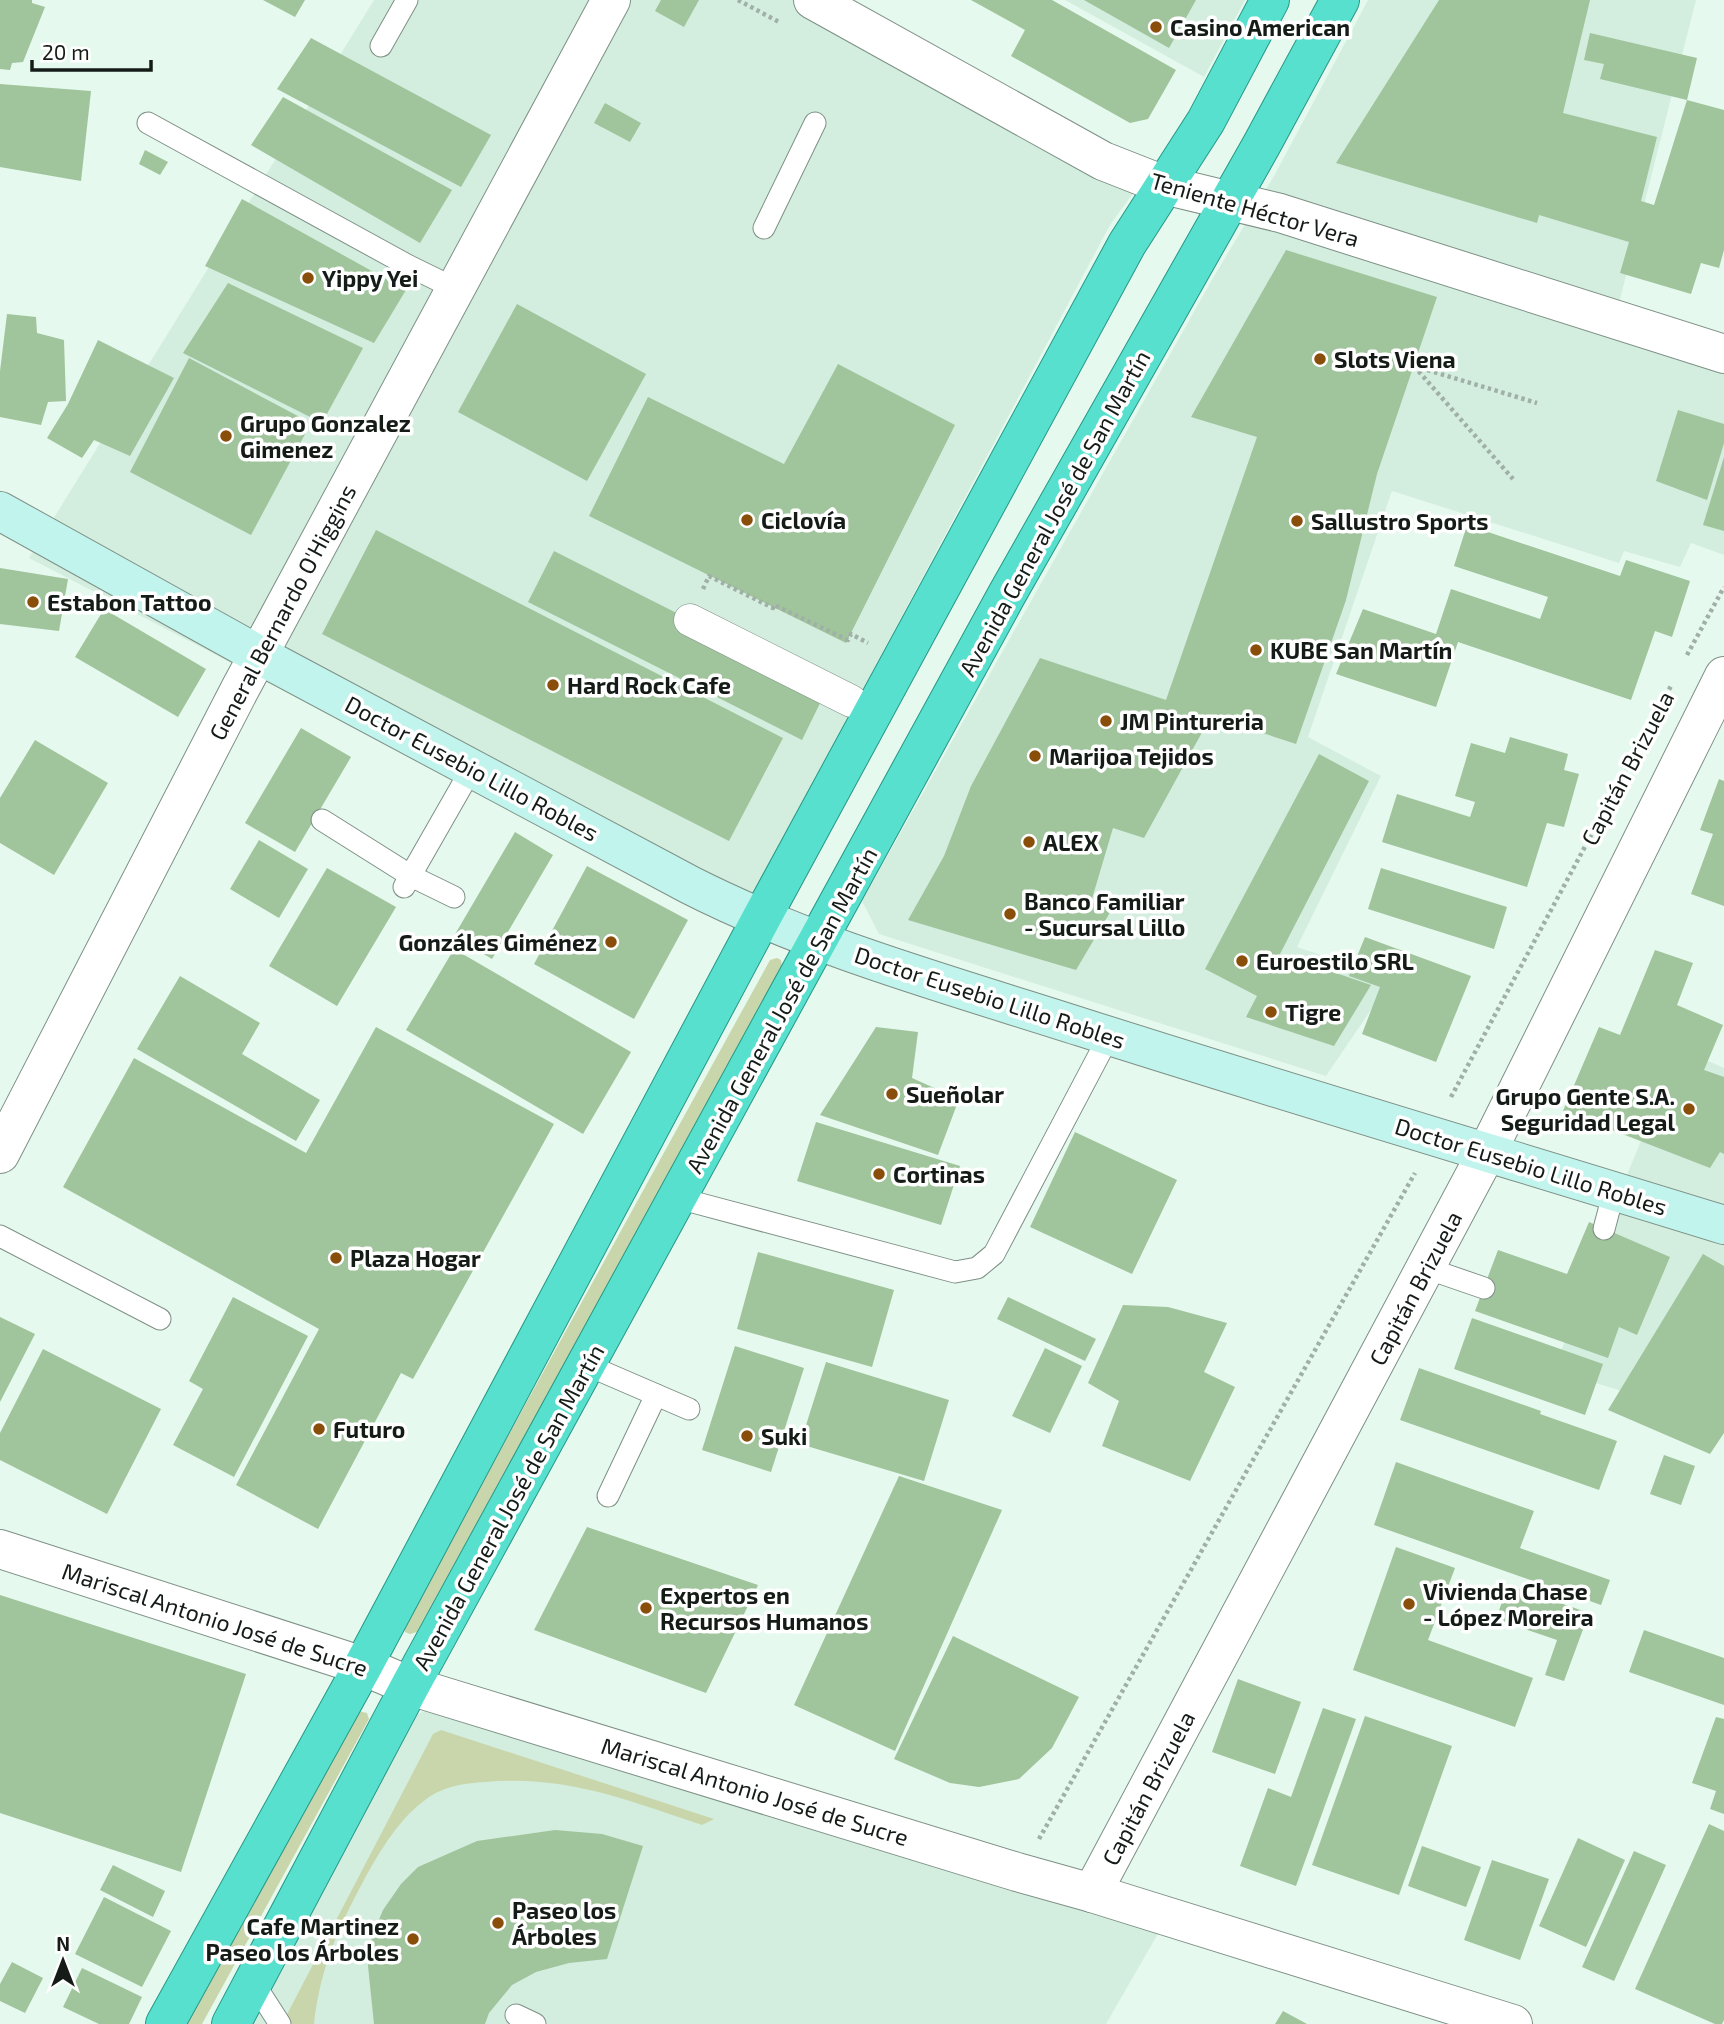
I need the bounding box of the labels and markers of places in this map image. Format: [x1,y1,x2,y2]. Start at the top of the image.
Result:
place label: Casino American [1170,13,1350,41]
marker: Casino American [1148,19,1164,35]
place label: Yippy Yei [322,264,418,292]
marker: Yippy Yei [300,270,316,286]
place label: Slots Viena [1334,345,1456,373]
marker: Slots Viena [1312,351,1328,367]
place label: Grupo Gonzalez Gimenez [240,409,411,463]
marker: Grupo Gonzalez Gimenez [218,428,234,444]
place label: Ciclovía [761,506,846,534]
place label: Sallustro Sports [1311,507,1488,535]
marker: Ciclovía [739,512,755,528]
marker: Sallustro Sports [1289,513,1305,529]
place label: Estabon Tattoo [47,588,212,616]
marker: Estabon Tattoo [25,594,41,610]
place label: KUBE San Martín [1270,636,1452,664]
marker: KUBE San Martín [1248,642,1264,658]
place label: Hard Rock Cafe [567,671,731,699]
marker: Hard Rock Cafe [545,677,561,693]
place label: JM Pintureria [1120,707,1264,735]
marker: JM Pintureria [1098,713,1114,729]
place label: Marijoa Tejidos [1049,742,1214,770]
marker: Marijoa Tejidos [1027,748,1043,764]
place label: ALEX [1043,828,1099,856]
marker: ALEX [1021,834,1037,850]
place label: Banco Familiar - Sucursal Lillo [1024,887,1185,941]
marker: Banco Familiar - Sucursal Lillo [1002,906,1018,922]
place label: Gonzáles Giménez [398,928,597,956]
marker: Gonzáles Giménez [603,934,619,950]
place label: Euroestilo SRL [1256,947,1414,975]
marker: Euroestilo SRL [1234,953,1250,969]
place label: Tigre [1285,998,1341,1026]
marker: Tigre [1263,1004,1279,1020]
place label: Sueñolar [906,1080,1004,1108]
place label: Grupo Gente S.A. Seguridad Legal [1496,1082,1675,1136]
marker: Sueñolar [884,1086,900,1102]
marker: Grupo Gente S.A. Seguridad Legal [1681,1101,1697,1117]
place label: Cortinas [893,1160,985,1188]
marker: Cortinas [871,1166,887,1182]
place label: Plaza Hogar [350,1244,481,1272]
marker: Plaza Hogar [328,1250,344,1266]
place label: Futuro [333,1415,405,1443]
marker: Futuro [311,1421,327,1437]
place label: Suki [761,1422,807,1450]
marker: Suki [739,1428,755,1444]
place label: Vivienda Chase - López Moreira [1423,1577,1594,1631]
place label: Expertos en Recursos Humanos [660,1581,868,1635]
marker: Vivienda Chase - López Moreira [1401,1596,1417,1612]
marker: Expertos en Recursos Humanos [638,1600,654,1616]
place label: Paseo los Árboles [512,1896,616,1950]
place label: Cafe Martinez Paseo los Árboles [206,1912,399,1966]
marker: Paseo los Árboles [490,1915,506,1931]
marker: Cafe Martinez Paseo los Árboles [405,1931,421,1947]

